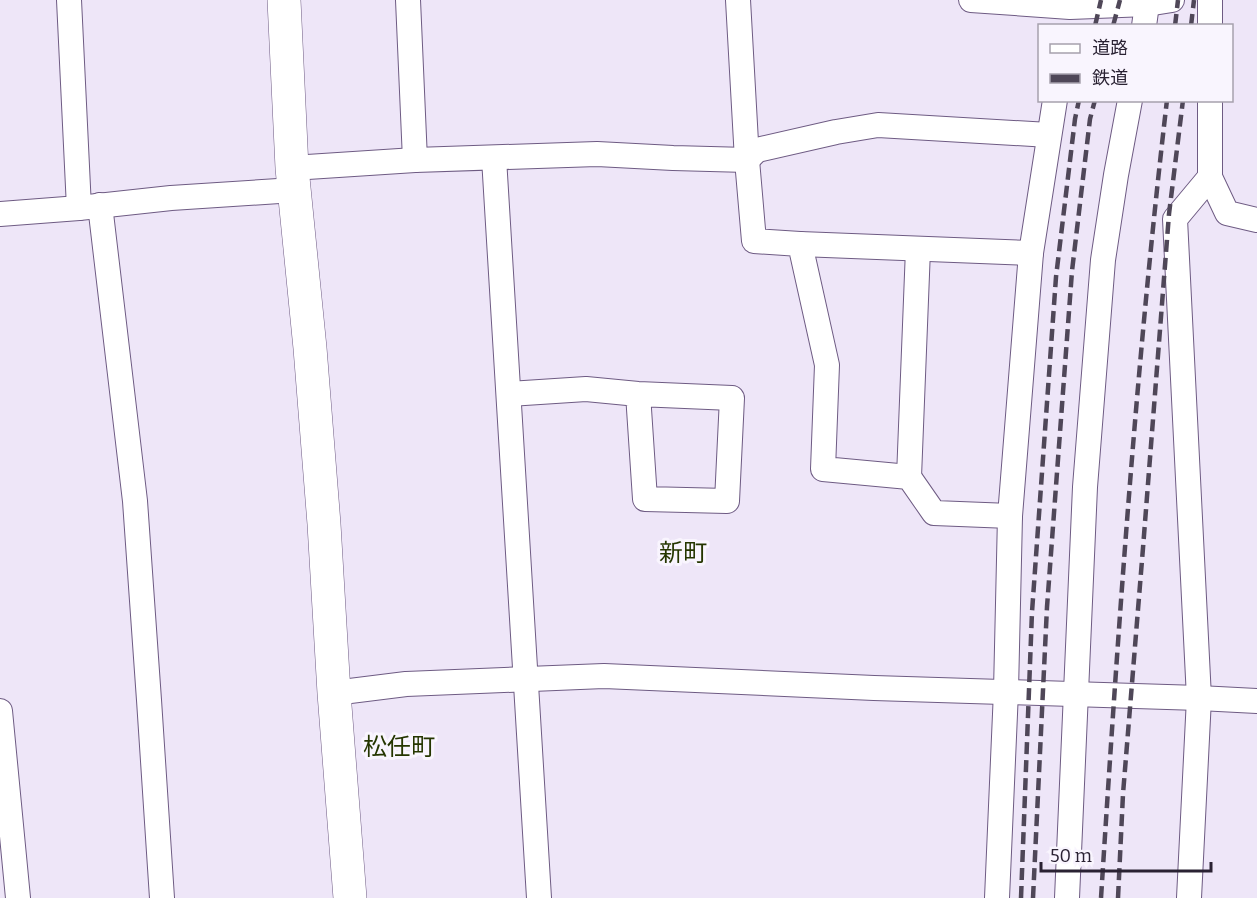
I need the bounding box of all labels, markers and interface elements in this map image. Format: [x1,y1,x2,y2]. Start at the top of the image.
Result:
legend [1038,24,1233,102]
text: 道路 [1092,37,1128,59]
text: 鉄道 [1092,67,1128,89]
district label: 新町 [659,539,707,567]
district label: 松任町 [363,733,435,761]
scale bar [1041,835,1210,873]
text: 50 m [1050,845,1092,867]

